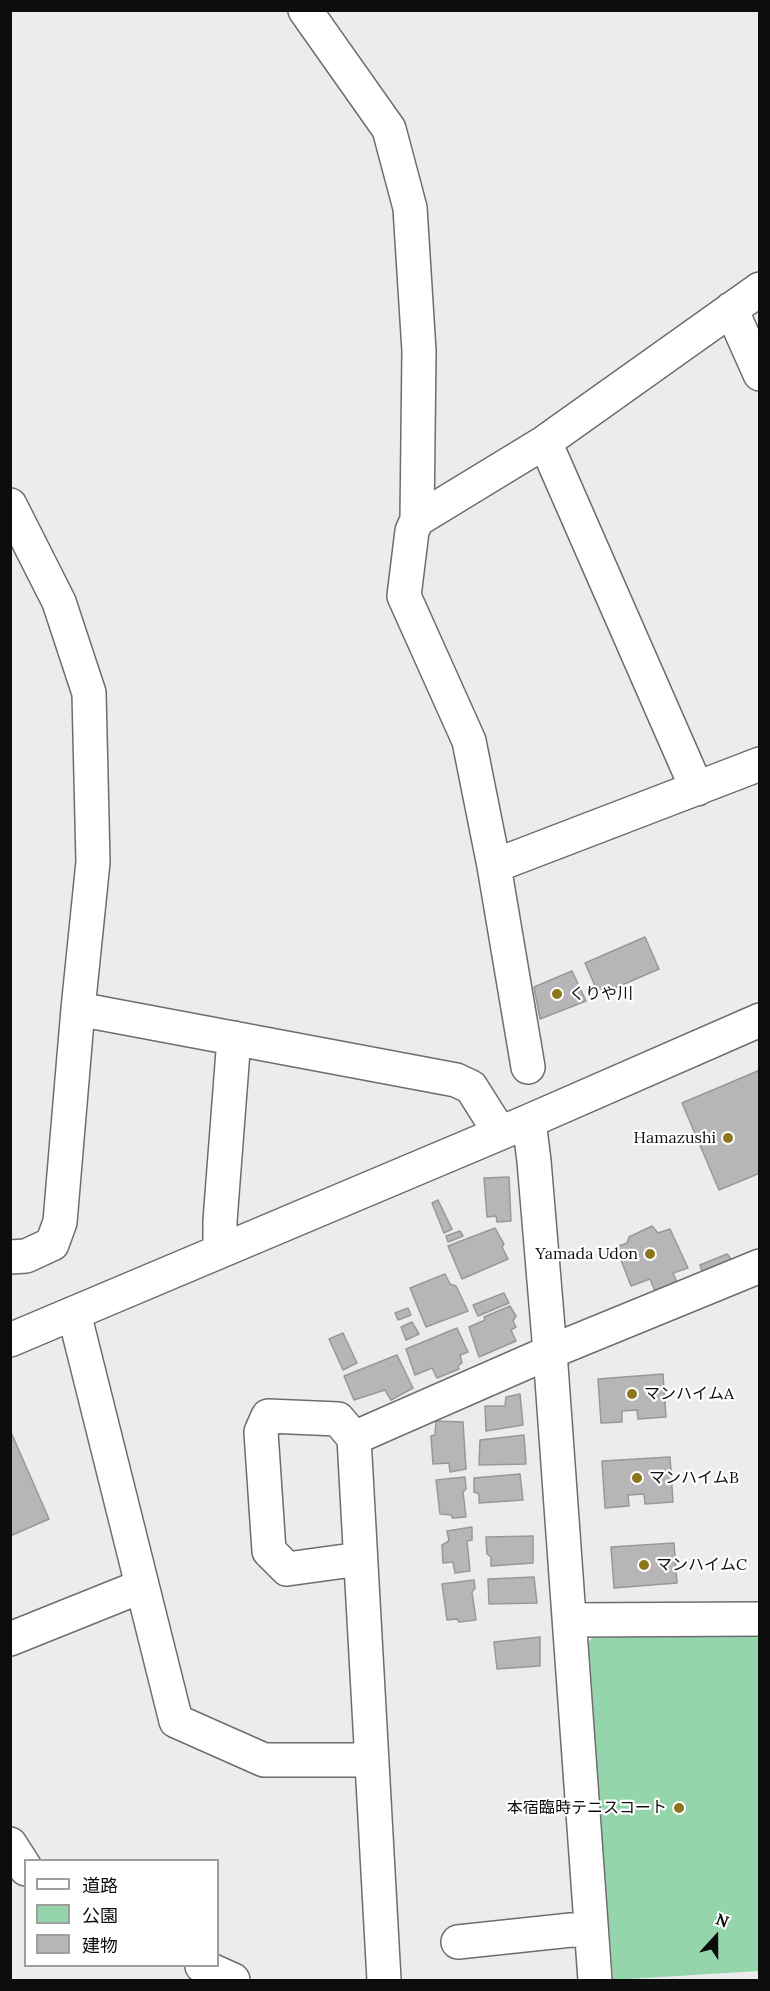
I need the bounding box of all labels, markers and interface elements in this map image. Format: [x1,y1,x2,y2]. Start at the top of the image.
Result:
place label: くりや川 [569,984,633,1004]
marker: くりや川 [550,987,564,1001]
place label: Hamazushi [634,1128,716,1148]
marker: Hamazushi [721,1131,735,1145]
place label: Yamada Udon [535,1244,638,1264]
marker: Yamada Udon [643,1247,657,1261]
place label: マンハイムA [644,1384,734,1404]
marker: マンハイムA [625,1387,639,1401]
place label: マンハイムB [649,1468,739,1488]
marker: マンハイムB [630,1471,644,1485]
place label: マンハイムC [656,1555,747,1575]
marker: マンハイムC [637,1558,651,1572]
place label: 本宿臨時テニスコート [507,1798,667,1818]
marker: 本宿臨時テニスコート [672,1801,686,1815]
legend [24,1859,219,1967]
text: 道路 [82,1874,118,1897]
text: 公園 [82,1904,118,1927]
north arrow [686,1907,746,1967]
text: N [713,1909,732,1932]
text: 建物 [82,1934,118,1957]

